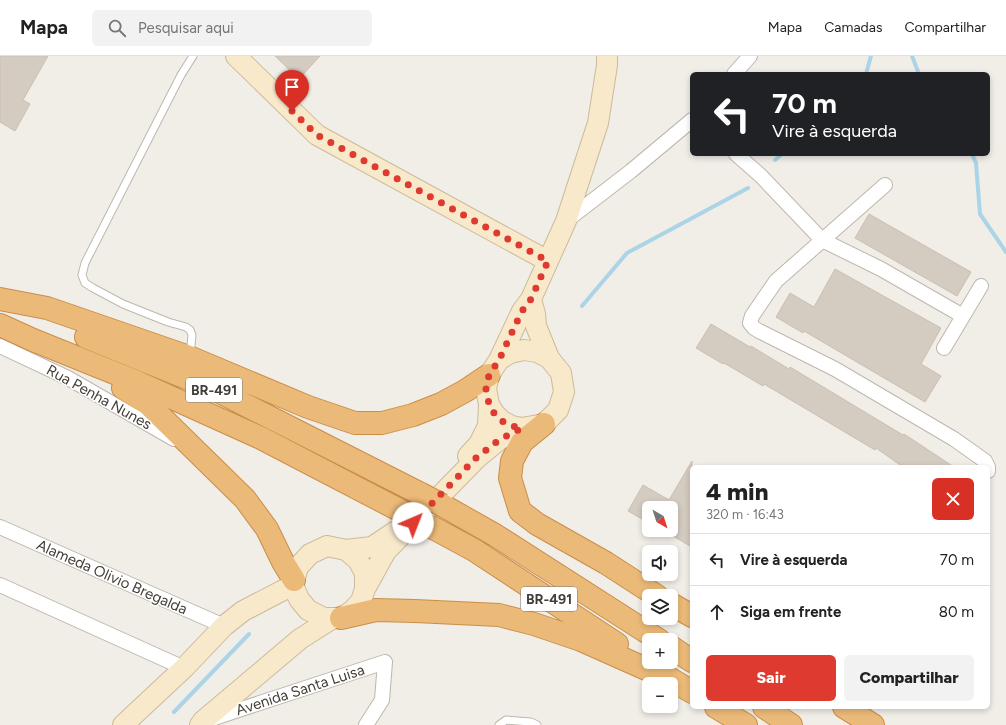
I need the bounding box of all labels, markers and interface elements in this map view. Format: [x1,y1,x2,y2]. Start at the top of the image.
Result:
search box [92,10,372,46]
text: Mapa [20,16,68,39]
icon: search [106,17,128,39]
text: Pesquisar aqui [138,19,234,37]
text: Mapa [768,19,802,36]
text: Camadas [824,19,882,36]
text: Compartilhar [904,19,986,36]
pin [275,70,309,111]
icon: arrive [281,76,303,98]
text: 70 m [772,86,837,120]
icon: left [706,88,758,140]
text: Vire à esquerda [772,120,897,142]
street label: Rua Penha Nunes [43,361,155,433]
road number: BR-491 [186,378,242,402]
text: 4 min [706,477,768,506]
button: close [932,478,974,520]
north arrow [642,501,678,537]
map controls [642,501,678,713]
position arrow [392,502,434,544]
text: 320 m · 16:43 [706,507,784,522]
street label: Alameda Olivio Bregalda [34,536,190,618]
button: sound [642,545,678,581]
icon: left [706,549,728,571]
text: Vire à esquerda [740,551,847,569]
text: 70 m [940,551,974,569]
road number: BR-491 [521,587,577,611]
button: layers [642,589,678,625]
icon: ahead [706,601,728,623]
text: Siga em frente [740,603,841,621]
text: 80 m [939,603,974,621]
button: + [642,633,678,669]
button: Sair [706,655,836,701]
button: Compartilhar [844,655,974,701]
street label: Avenida Santa Luisa [233,661,367,719]
button: − [642,677,678,713]

